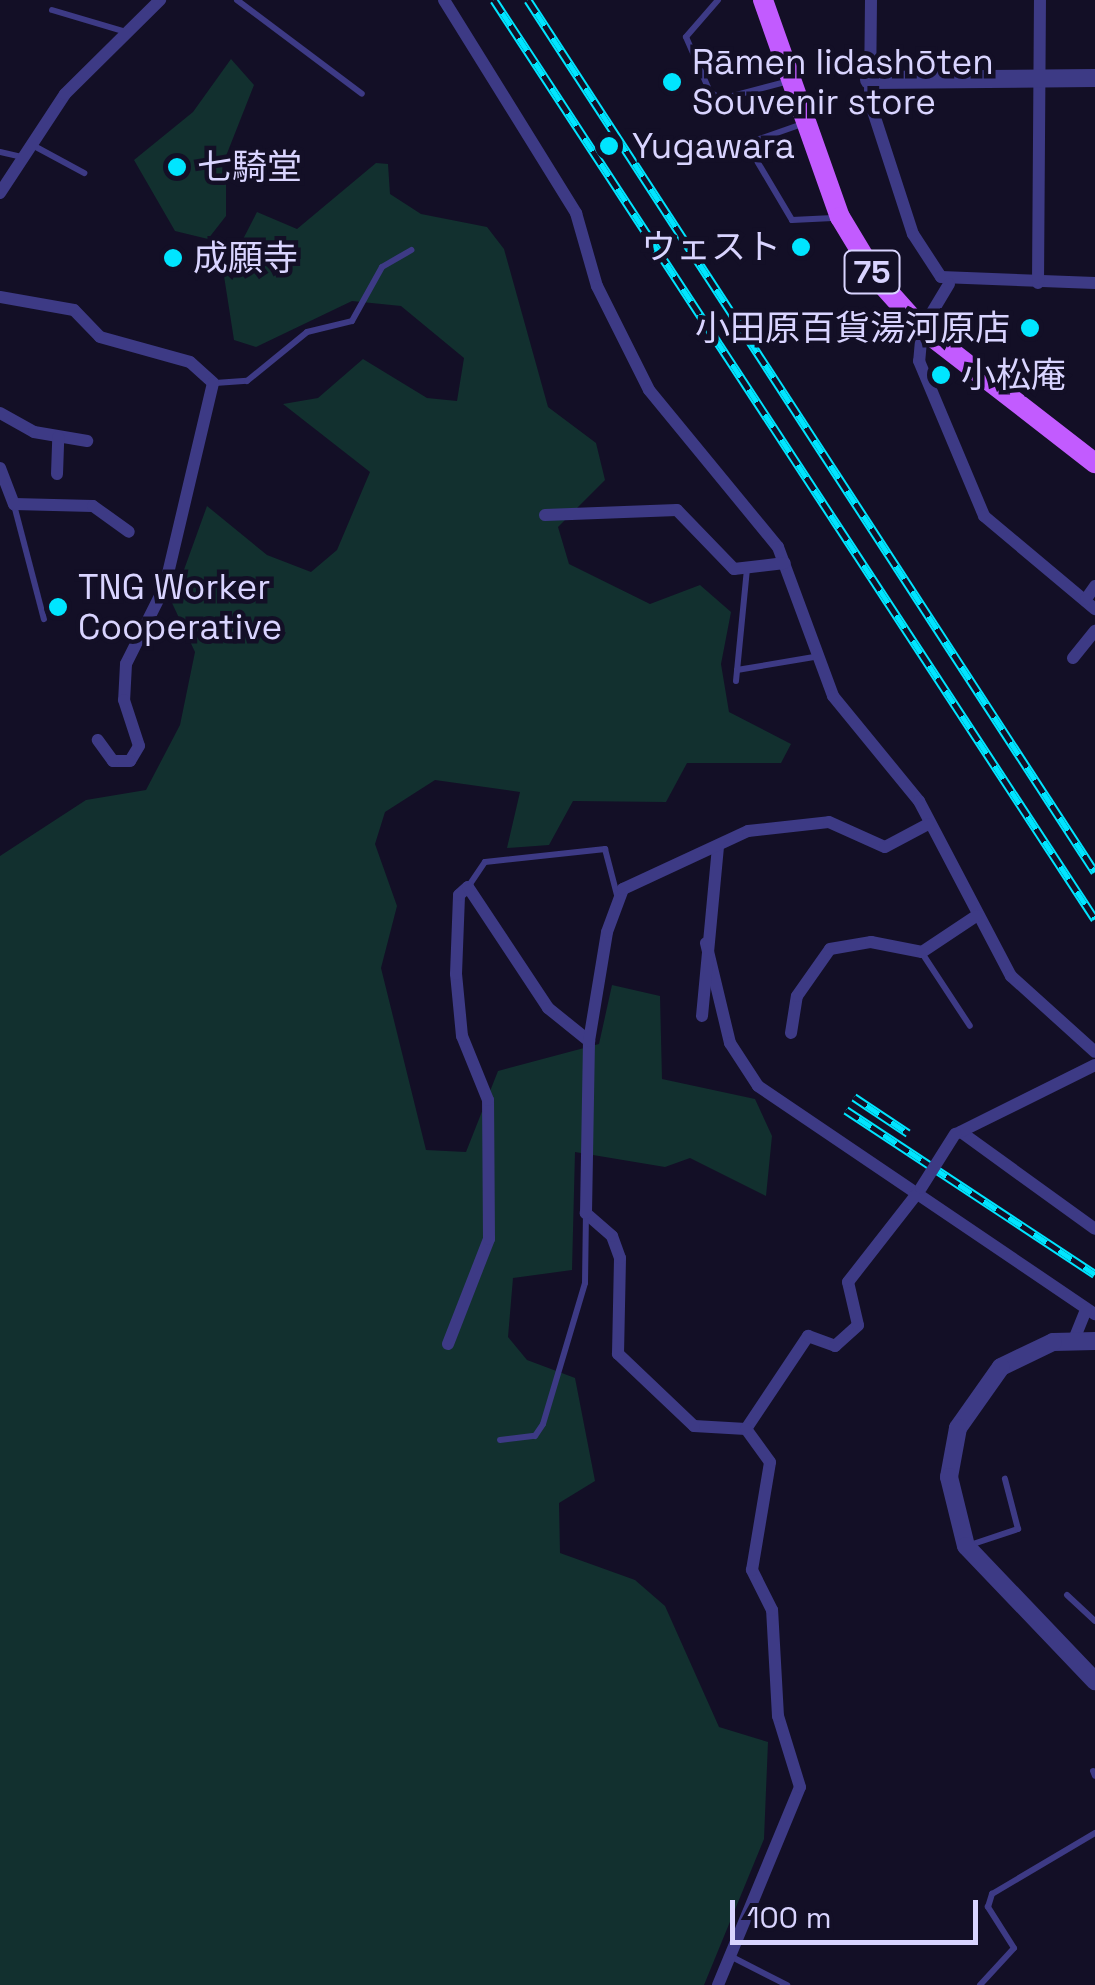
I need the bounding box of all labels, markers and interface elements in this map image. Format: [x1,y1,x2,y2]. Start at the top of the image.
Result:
place label: Rāmen Iidashōten Souvenir store [692,41,994,123]
marker: Rāmen Iidashōten Souvenir store [661,71,683,93]
place label: Yugawara [632,125,795,167]
marker: Yugawara [596,133,622,159]
place label: 七騎堂 [197,146,302,188]
marker: 七騎堂 [166,156,188,178]
place label: ウェスト [641,226,781,268]
marker: ウェスト [790,236,812,258]
place label: 成願寺 [193,237,298,279]
road number: 75 [842,245,902,299]
marker: 成願寺 [162,247,184,269]
place label: 小田原百貨湯河原店 [695,307,1010,349]
marker: 小田原百貨湯河原店 [1019,317,1041,339]
place label: 小松庵 [961,354,1066,396]
marker: 小松庵 [930,364,952,386]
place label: TNG Worker Cooperative [78,566,282,648]
marker: TNG Worker Cooperative [47,596,69,618]
scale bar [735,1880,982,1942]
text: 100 m [747,1898,832,1937]

